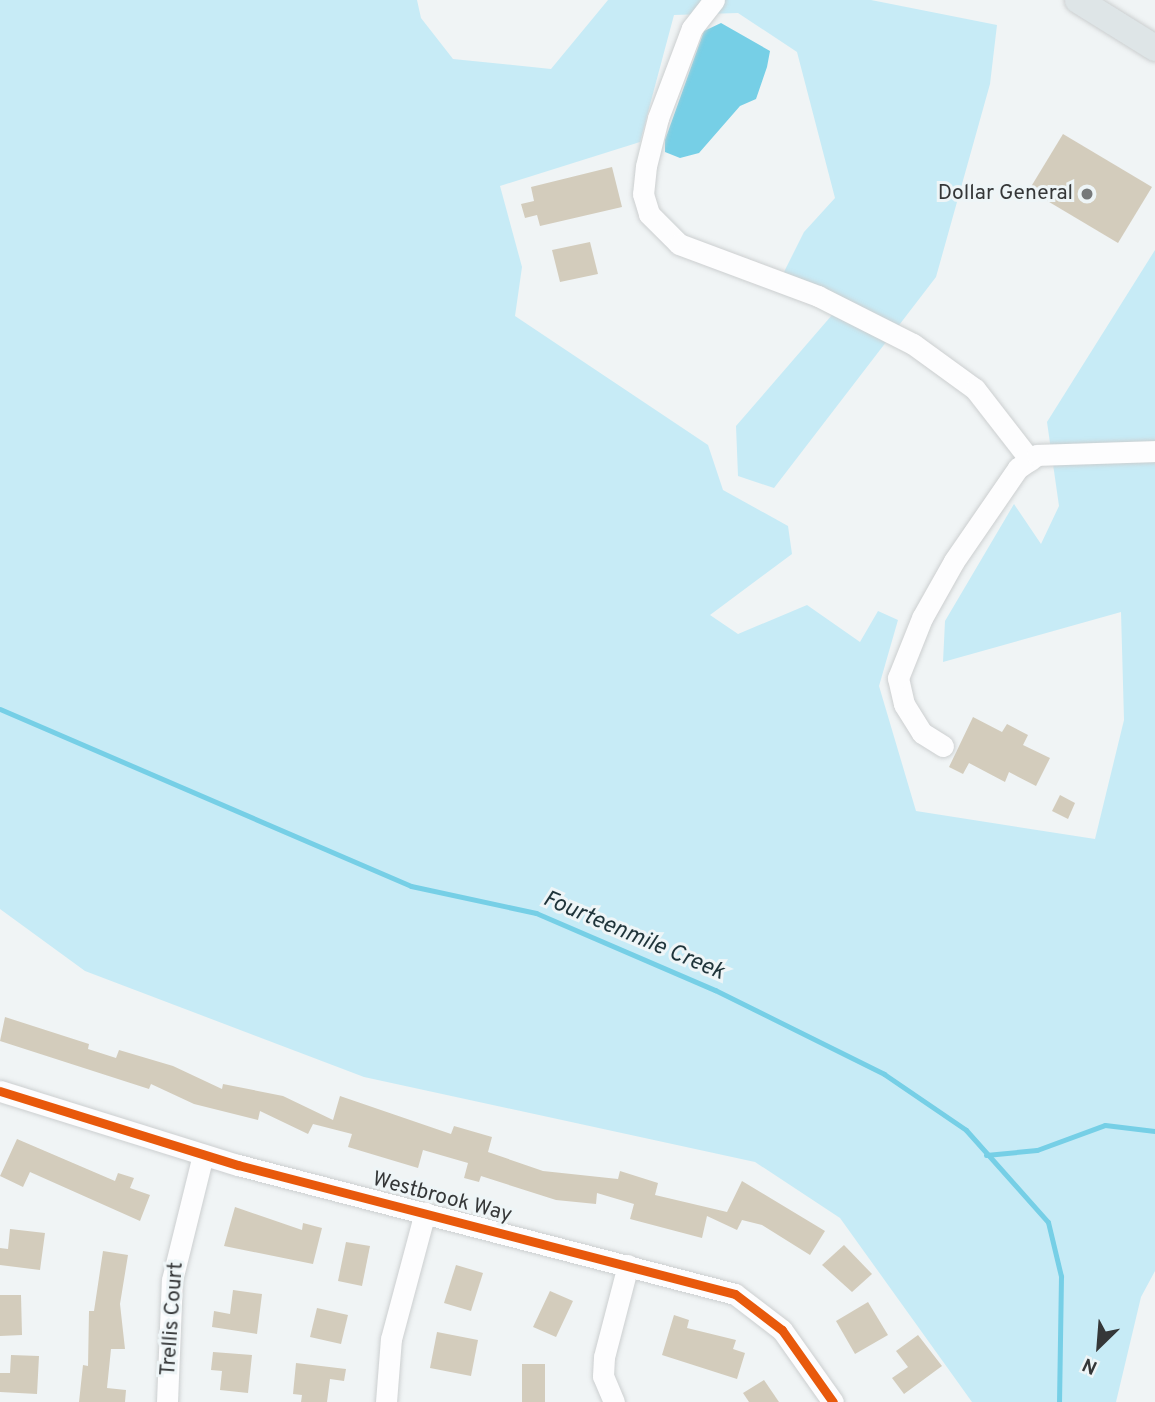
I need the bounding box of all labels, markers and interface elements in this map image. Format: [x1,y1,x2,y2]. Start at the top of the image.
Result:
place label: Dollar General [938,181,1073,207]
marker: Dollar General [1079,186,1095,202]
water label: Fourteenmile Creek [538,886,728,988]
street label: Westbrook Way [369,1167,515,1229]
street label: Trellis Court [156,1261,190,1377]
north arrow [1064,1311,1134,1381]
text: N [1079,1351,1101,1379]

